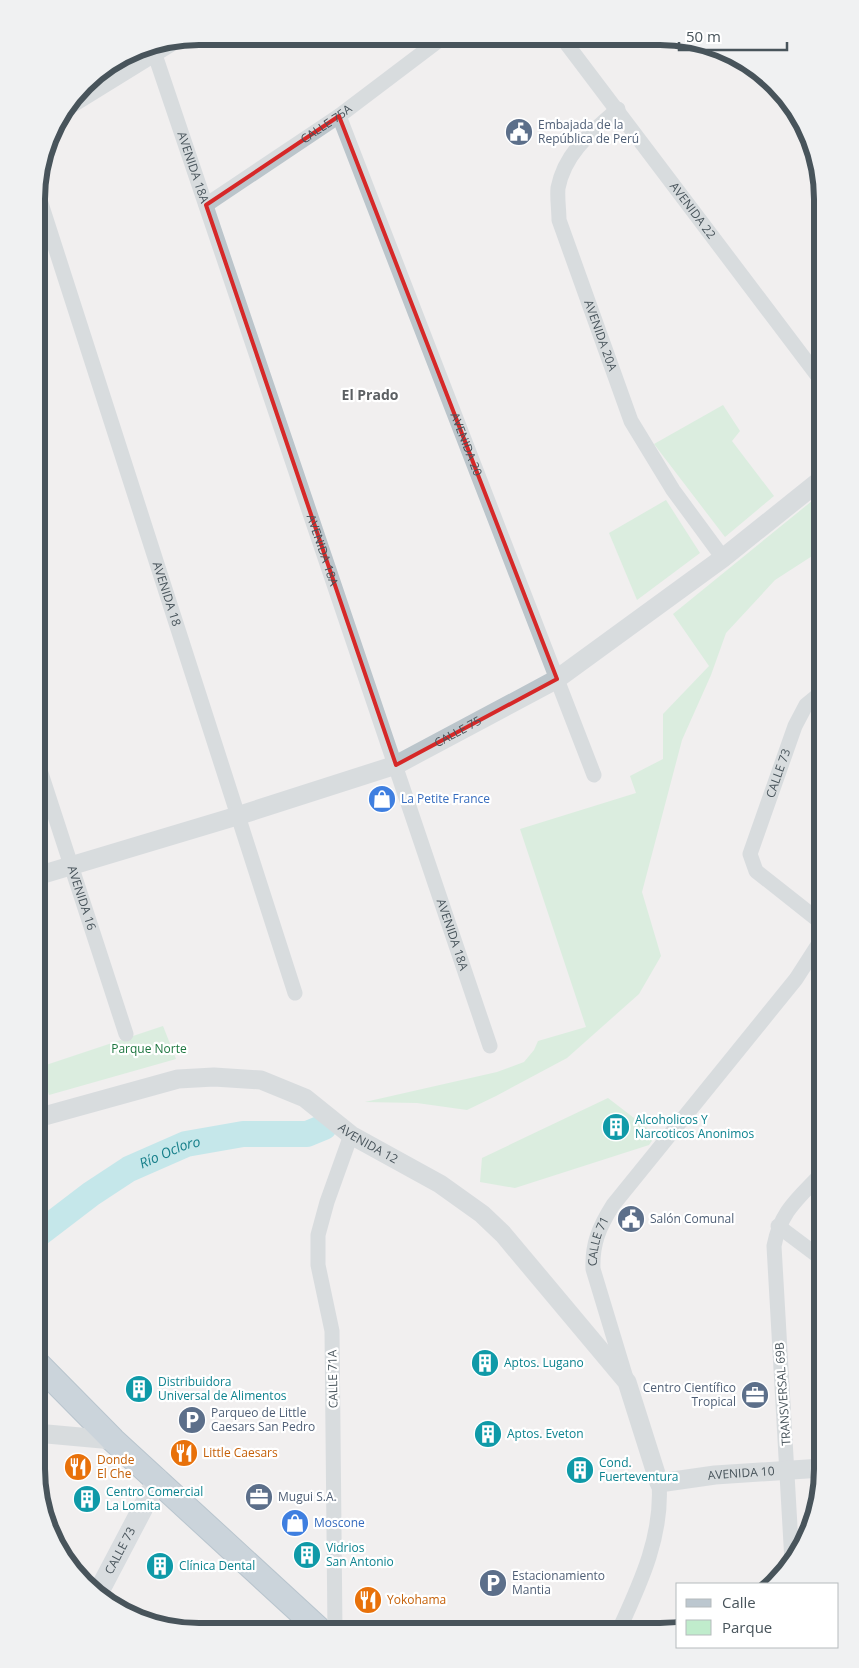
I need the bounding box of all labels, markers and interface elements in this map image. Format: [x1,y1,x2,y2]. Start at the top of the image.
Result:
scale bar [679,20,786,52]
text: 50 m [686,26,721,46]
street label: CALLE 75A [297,100,356,147]
place label: Embajada de la República de Perú [538,116,639,147]
public building icon: Embajada de la República de Perú [504,117,534,147]
street label: AVENIDA 18A [173,129,214,206]
street label: AVENIDA 22 [666,178,720,242]
street label: AVENIDA 20A [580,297,622,374]
district label: El Prado [342,385,399,404]
street label: AVENIDA 20 [446,410,487,479]
street label: AVENIDA 18A [303,512,343,588]
street label: AVENIDA 18 [149,559,185,628]
street label: CALLE 75 [431,712,484,751]
street label: CALLE 73 [761,746,794,800]
shop icon: La Petite France [367,784,397,814]
place label: La Petite France [401,790,490,807]
street label: AVENIDA 16 [64,863,101,932]
street label: AVENIDA 18A [433,896,473,973]
park label: Parque Norte [111,1040,187,1057]
place label: Alcoholicos Y Narcoticos Anonimos [635,1111,755,1142]
building icon: Alcoholicos Y Narcoticos Anonimos [601,1112,631,1142]
street label: AVENIDA 12 [335,1119,401,1167]
water label: Río Ocloro [136,1132,202,1172]
public building icon: Salón Comunal [616,1204,646,1234]
place label: Salón Comunal [650,1210,734,1227]
street label: CALLE 71 [584,1213,613,1266]
street label: TRANSVERSAL 69B [770,1342,795,1446]
building icon: Aptos. Lugano [470,1348,500,1378]
street label: CALLE 71A [323,1349,342,1409]
place label: Aptos. Lugano [504,1354,584,1371]
place label: Distribuidora Universal de Alimentos [158,1373,287,1404]
building icon: Distribuidora Universal de Alimentos [124,1374,154,1404]
place label: Centro Científico Tropical [643,1379,736,1410]
office icon: Centro Científico Tropical [740,1380,770,1410]
place label: Parqueo de Little Caesars San Pedro [211,1404,315,1435]
parking icon: Parqueo de Little Caesars San Pedro [177,1405,207,1435]
building icon: Aptos. Eveton [473,1419,503,1449]
place label: Aptos. Eveton [507,1425,584,1442]
restaurant icon: Little Caesars [169,1438,199,1468]
place label: Little Caesars [203,1444,278,1461]
place label: Donde El Che [97,1451,135,1482]
restaurant icon: Donde El Che [63,1452,93,1482]
place label: Cond. Fuerteventura [599,1454,679,1485]
building icon: Cond. Fuerteventura [565,1455,595,1485]
street label: AVENIDA 10 [706,1462,775,1484]
office icon: Mugui S.A. [244,1482,274,1512]
place label: Centro Comercial La Lomita [106,1483,203,1514]
building icon: Centro Comercial La Lomita [72,1484,102,1514]
place label: Mugui S.A. [278,1488,337,1505]
shop icon: Moscone [280,1508,310,1538]
place label: Moscone [314,1514,365,1531]
street label: CALLE 73 [100,1524,139,1577]
place label: Vidrios San Antonio [326,1539,394,1570]
building icon: Vidrios San Antonio [292,1540,322,1570]
building icon: Clínica Dental [145,1551,175,1581]
place label: Clínica Dental [179,1557,255,1574]
place label: Estacionamiento Mantia [512,1567,605,1598]
parking icon: Estacionamiento Mantia [478,1568,508,1598]
legend [676,1583,839,1648]
restaurant icon: Yokohama [353,1585,383,1615]
place label: Yokohama [387,1591,446,1608]
text: Calle [722,1592,756,1612]
text: Parque [722,1617,772,1637]

